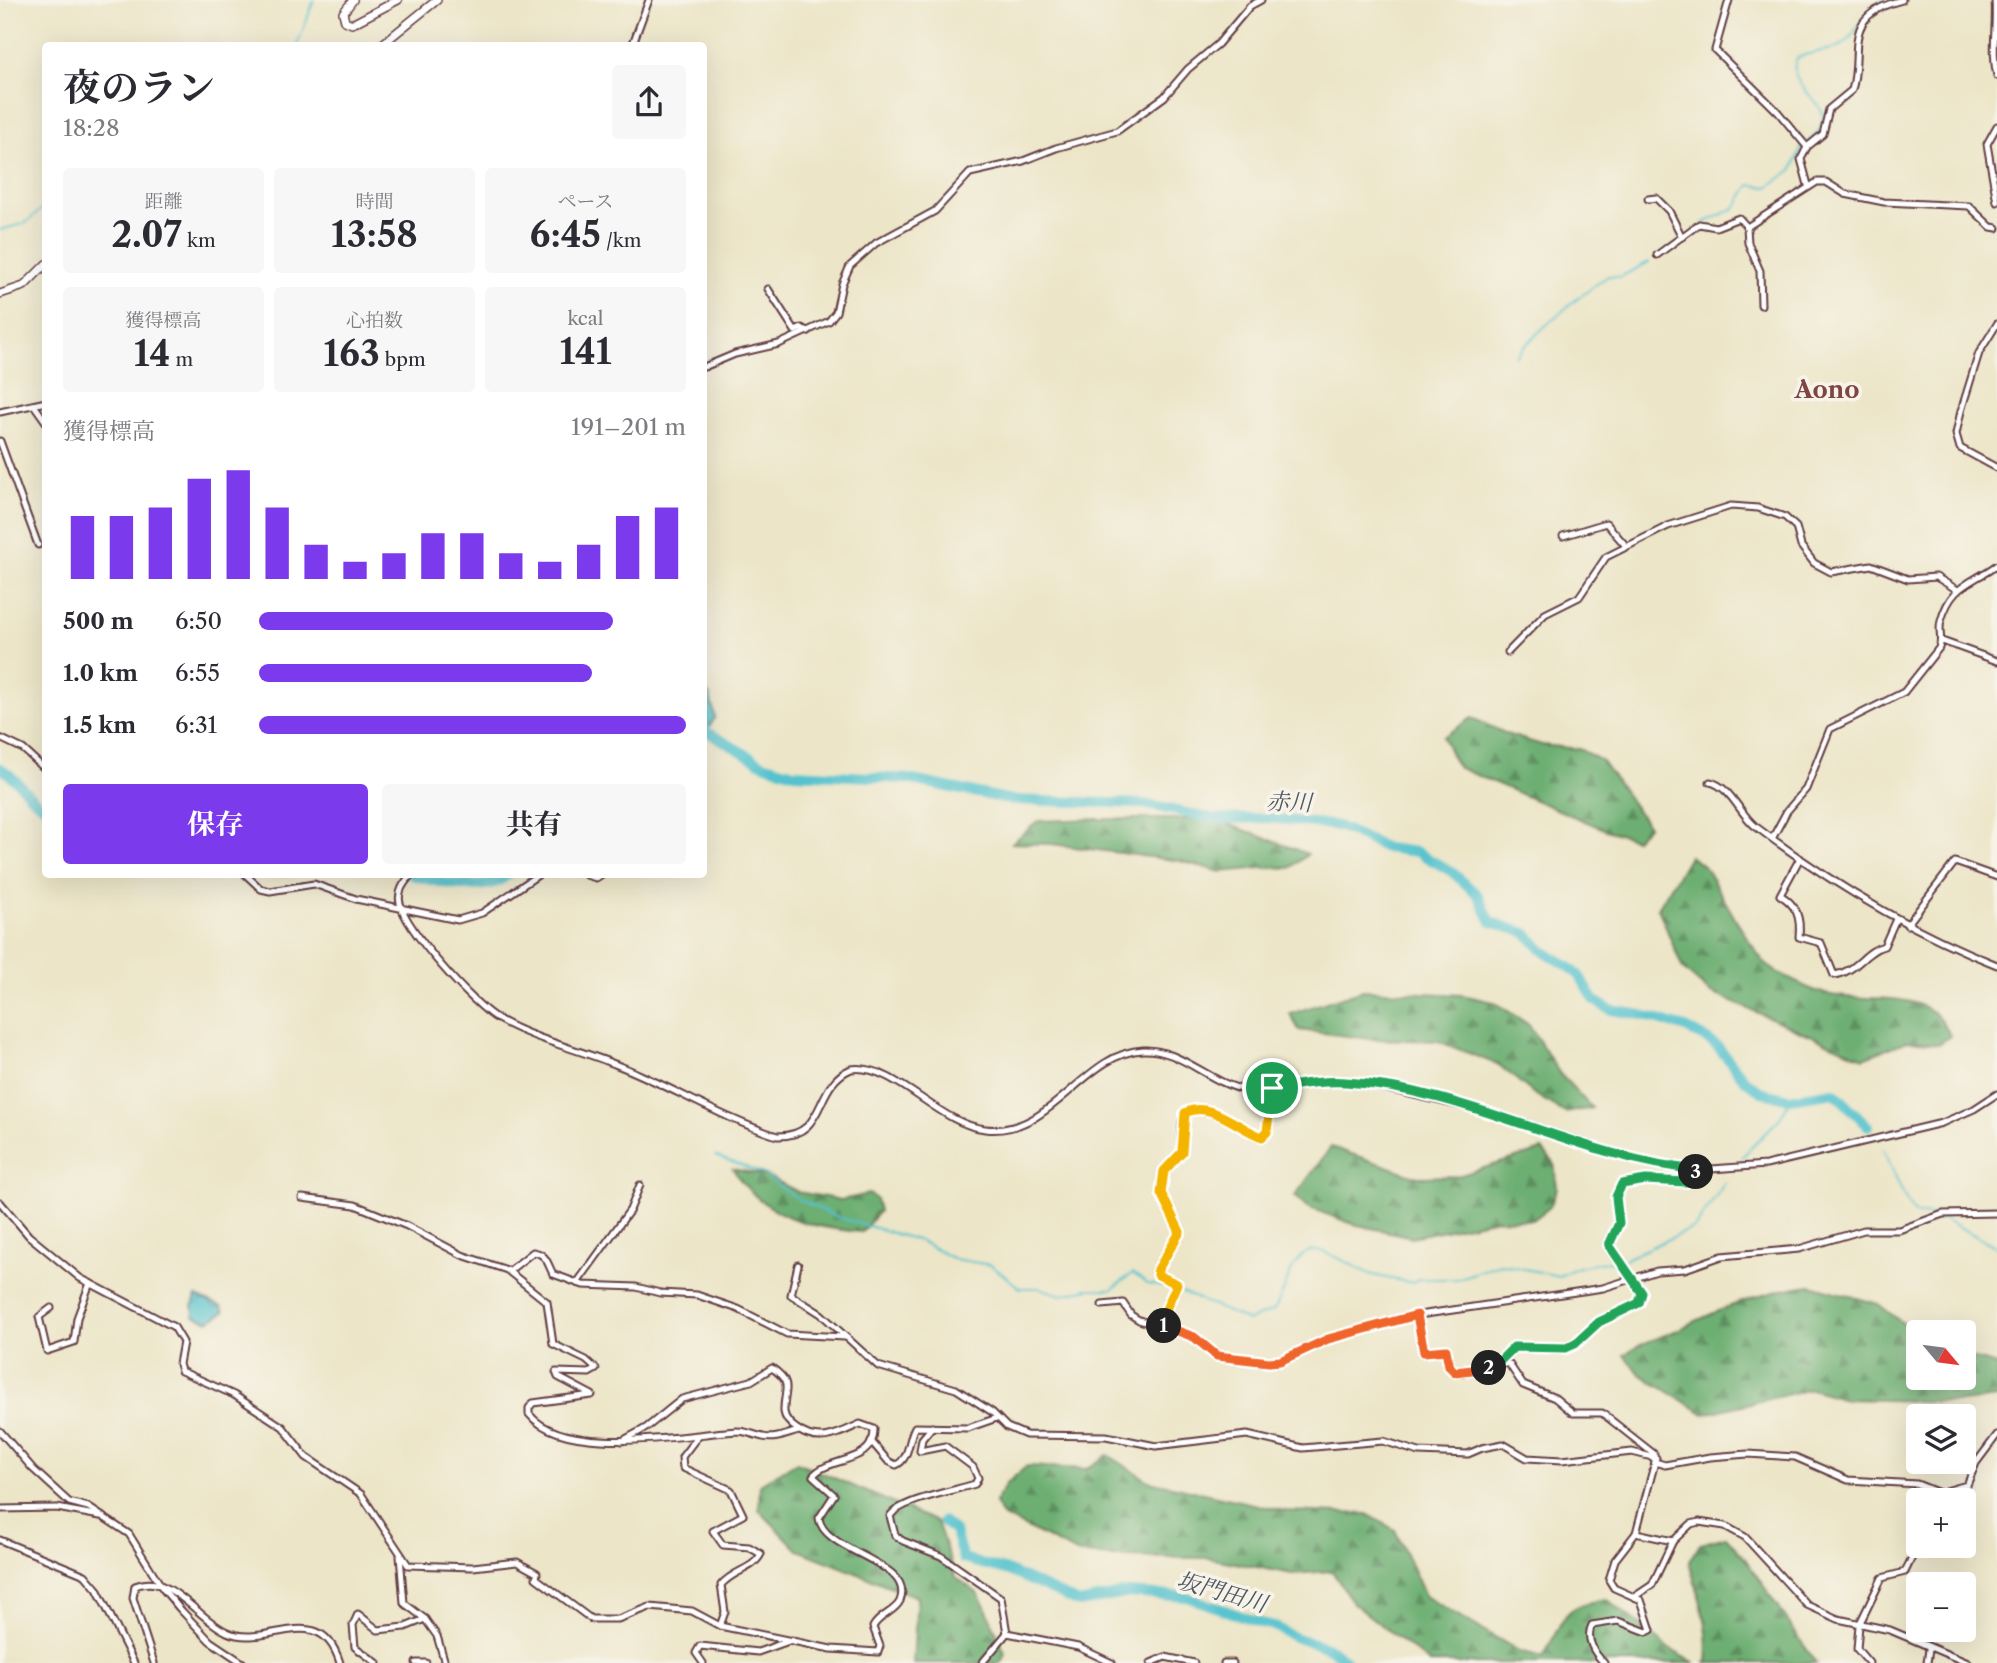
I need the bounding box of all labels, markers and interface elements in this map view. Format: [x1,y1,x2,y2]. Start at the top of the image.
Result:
text: 夜のラン [63,64,215,111]
button: share [612,65,686,139]
text: 18:28 [63,114,120,142]
text: 距離 [144,190,183,213]
text: 時間 [355,190,394,213]
text: ペース [557,190,614,213]
text: 2.07 [111,213,182,256]
text: 13:58 [331,213,418,256]
text: 6:45 [530,213,601,256]
text: km [182,229,216,252]
text: /km [601,229,641,252]
text: kcal [568,307,603,330]
text: 獲得標高 [125,309,202,332]
text: 心拍数 [346,309,403,332]
text: 141 [559,330,612,373]
text: 14 [134,332,170,375]
text: 163 [323,332,380,375]
text: m [170,348,193,371]
text: bpm [380,348,426,371]
district label: Aono [1793,375,1860,404]
text: 191–201 m [571,413,686,441]
text: 獲得標高 [63,417,155,445]
text: 500 m [63,607,134,635]
text: 6:50 [175,607,222,635]
text: 1.0 km [63,659,138,687]
text: 6:55 [175,659,220,687]
text: 1.5 km [63,711,136,739]
text: 6:31 [175,711,217,739]
button: 保存 [63,784,368,864]
button: 共有 [382,784,686,864]
water label: 赤川 [1266,787,1315,817]
pin [1242,1058,1302,1118]
icon: arrive [1253,1069,1291,1107]
pin: 3 [1678,1154,1714,1190]
text: 3 [1690,1160,1701,1183]
pin: 1 [1146,1308,1182,1344]
text: 1 [1159,1314,1168,1337]
north arrow [1906,1320,1976,1390]
map controls [1906,1320,1976,1642]
pin: 2 [1472,1350,1506,1386]
text: 2 [1483,1356,1494,1379]
button: layers [1906,1404,1976,1474]
button: + [1906,1488,1976,1558]
water label: 坂門田川 [1174,1566,1273,1619]
button: − [1906,1572,1976,1642]

